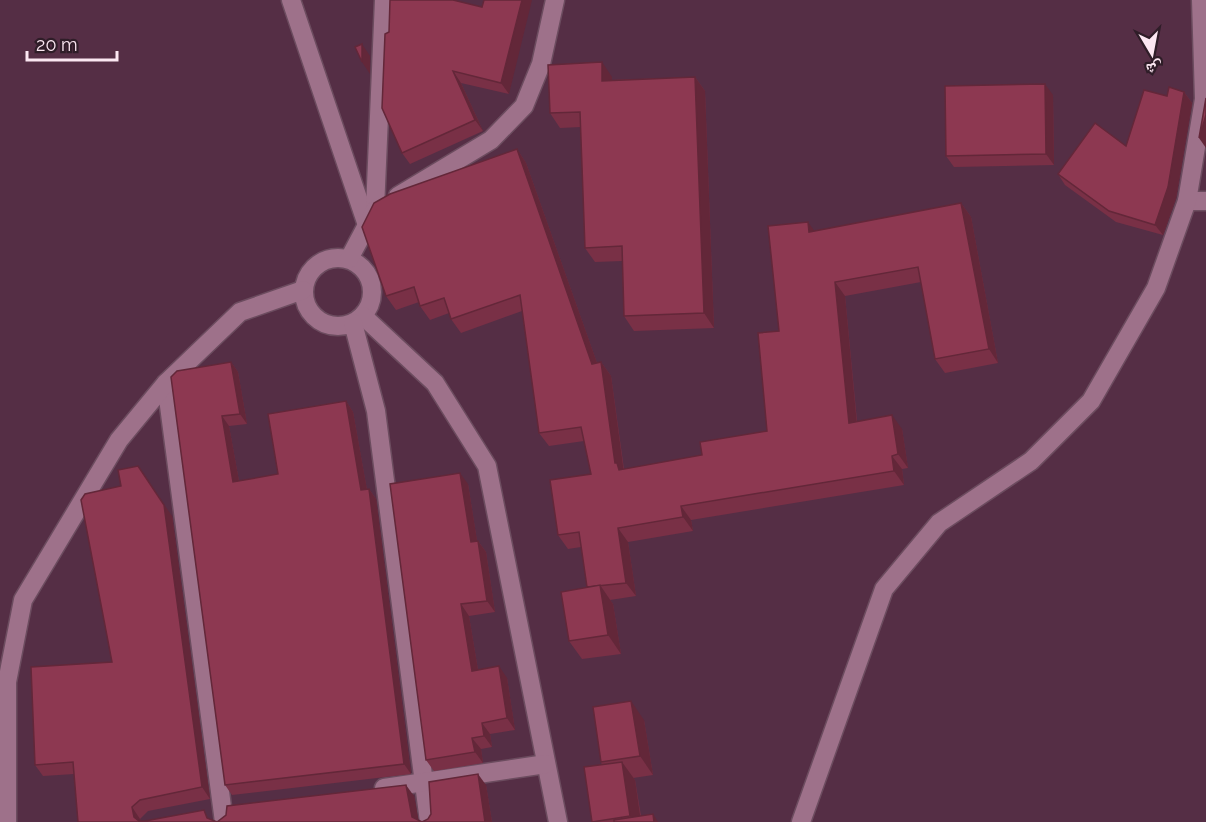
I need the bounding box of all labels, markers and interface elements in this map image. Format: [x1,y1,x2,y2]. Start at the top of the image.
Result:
scale bar [27,24,117,62]
north arrow [1122,24,1182,84]
text: 20 m [36,34,78,55]
text: ش [1144,57,1165,79]

